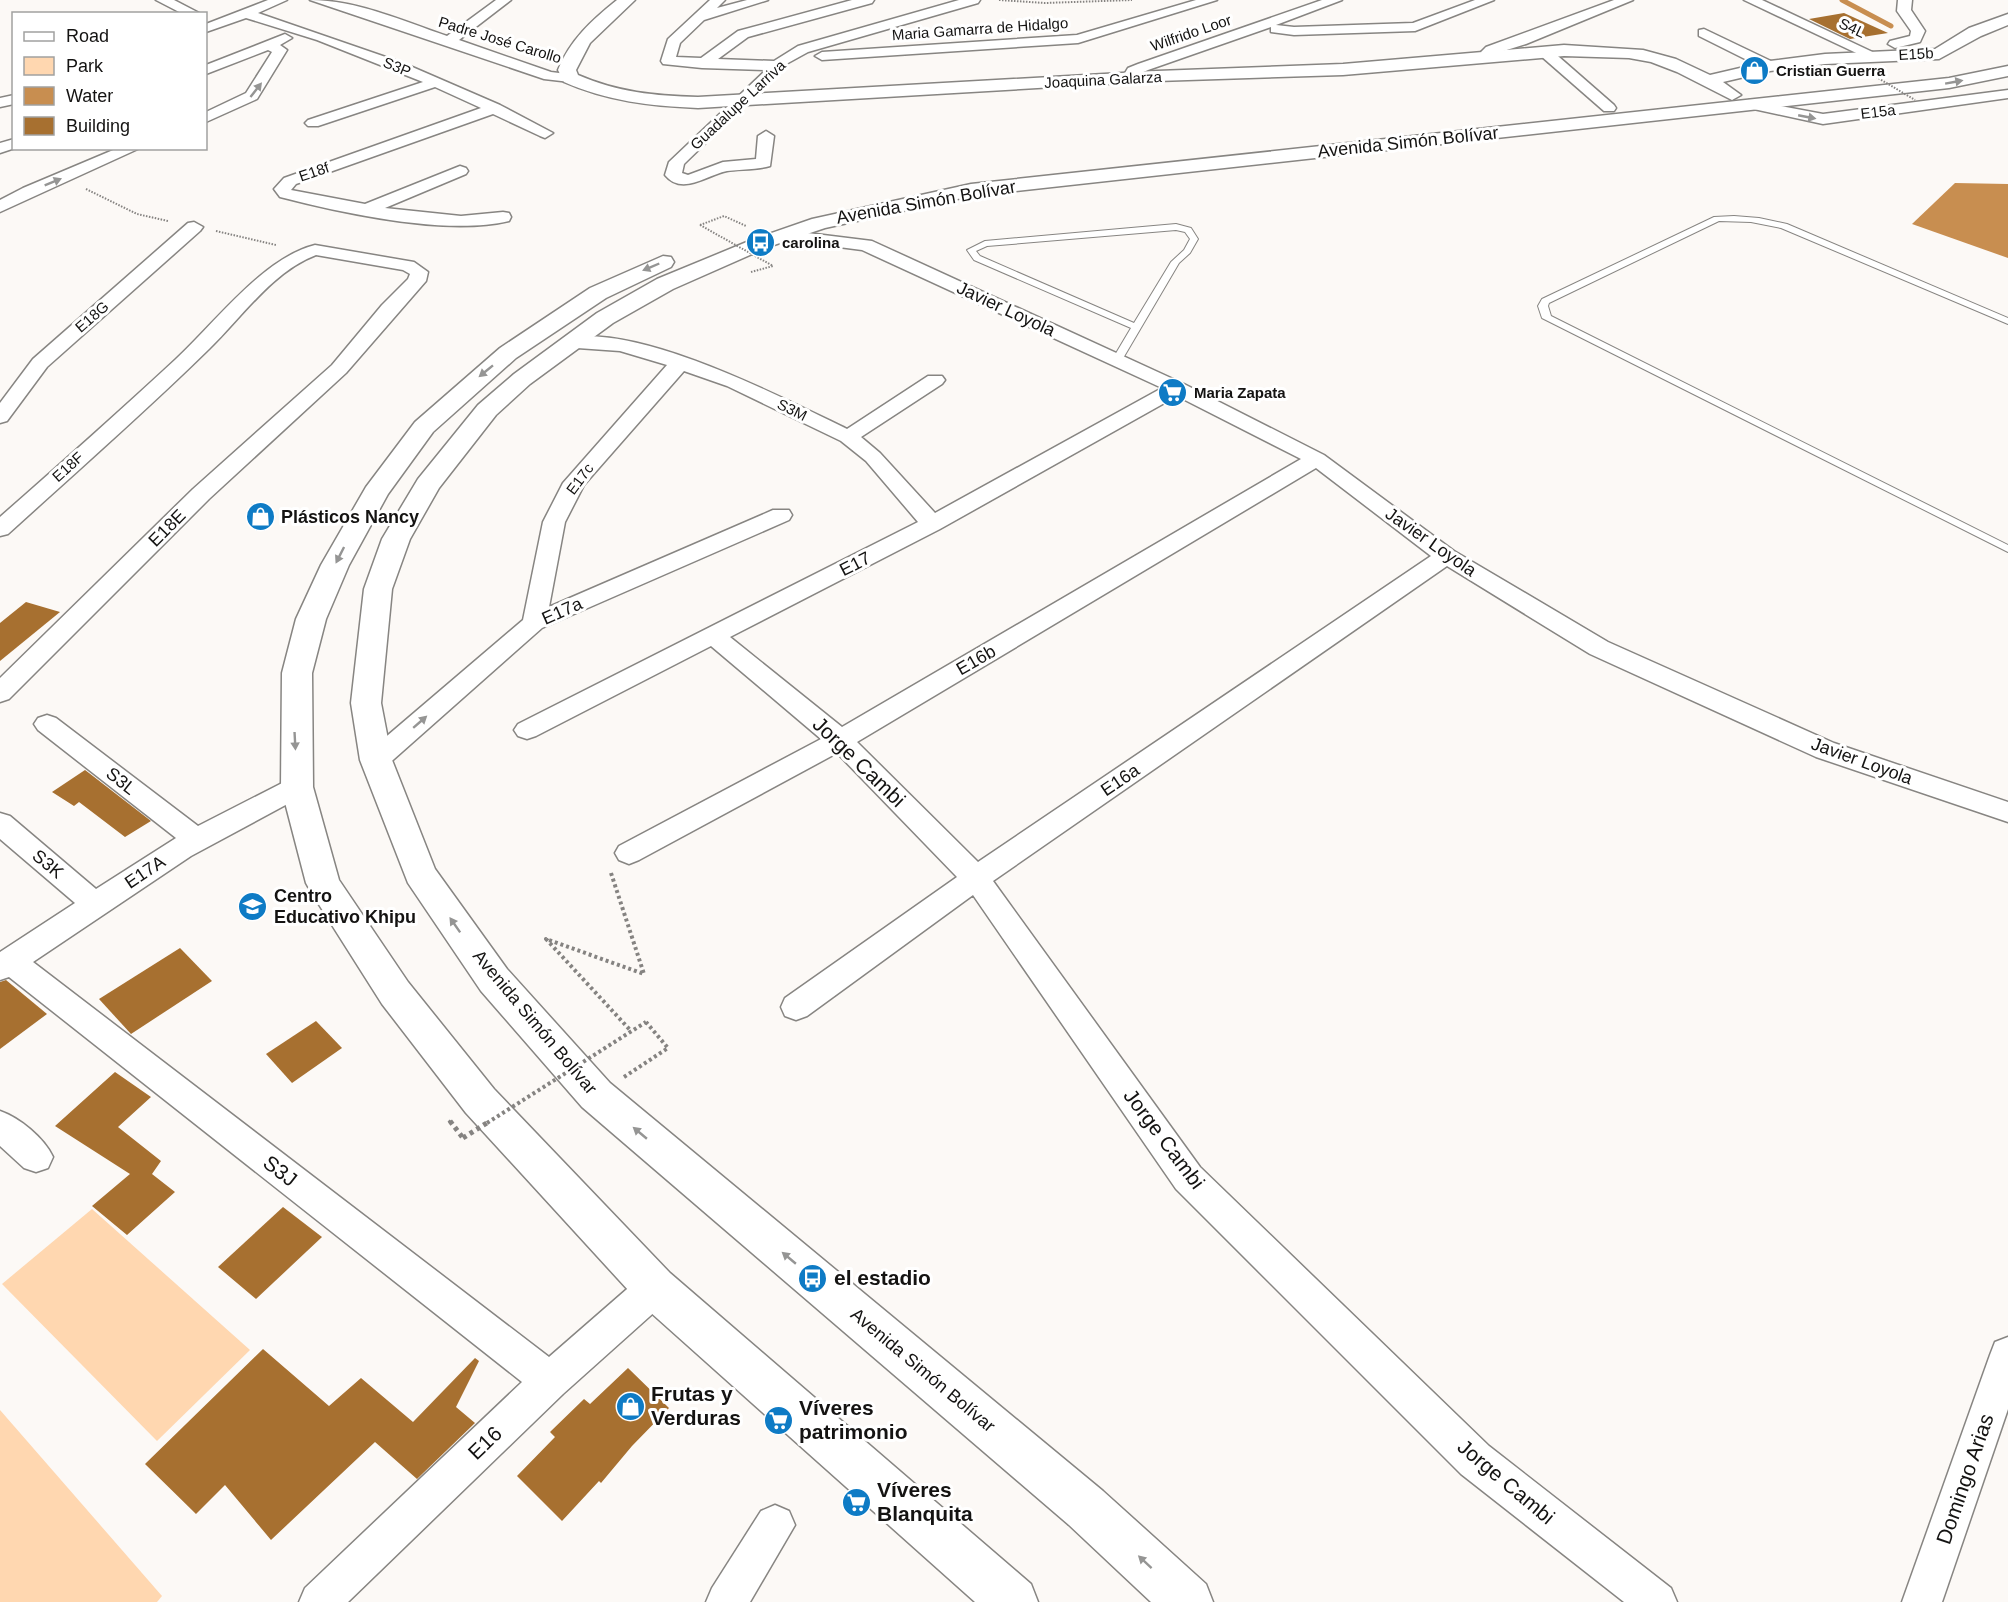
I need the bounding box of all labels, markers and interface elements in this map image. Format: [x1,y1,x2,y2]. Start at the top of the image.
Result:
street label: Wilfrido Loor [1148,11,1233,54]
legend [12,12,207,150]
street label: Padre José Carollo [437,13,564,66]
street label: Maria Gamarra de Hidalgo [891,14,1069,43]
street label: S4L [1837,14,1868,41]
text: Road [66,26,109,46]
street label: E15b [1898,44,1934,63]
street label: S3P [381,53,414,80]
shop icon: Cristian Guerra [1739,55,1771,87]
text: Park [66,56,104,76]
street label: Guadalupe Larriva [687,56,789,153]
place label: Cristian Guerra [1776,62,1886,79]
street label: Joaquina Galarza [1044,68,1163,91]
one-way arrow [1944,77,1963,86]
one-way arrow [249,82,262,98]
text: Water [66,86,113,106]
street label: E15a [1860,101,1897,122]
one-way arrow [1797,112,1816,121]
text: Building [66,116,130,136]
street label: Avenida Simón Bolívar [1317,123,1499,161]
street label: E18f [296,158,332,185]
street label: Avenida Simón Bolívar [835,176,1017,228]
one-way arrow [44,177,62,186]
bus stop icon: carolina [745,227,777,259]
place label: carolina [782,234,840,251]
one-way arrow [642,263,659,272]
street label: Javier Loyola [954,278,1059,341]
street label: E18G [72,298,112,336]
one-way arrow [479,364,494,377]
supermarket icon: Maria Zapata [1157,377,1189,409]
place label: Maria Zapata [1194,384,1286,401]
street label: S3M [775,395,810,424]
street label: E18F [49,448,87,485]
street label: E17c [563,460,597,497]
shop icon: Plásticos Nancy [244,501,276,533]
street label: Javier Loyola [1382,503,1481,581]
street label: E18E [144,505,190,551]
place label: Plásticos Nancy [281,507,419,527]
one-way arrow [336,546,345,563]
street label: E17 [836,548,874,580]
street label: E17a [539,593,586,629]
street label: E16b [953,641,999,679]
street label: Jorge Cambi [809,712,910,811]
one-way arrow [412,716,427,729]
one-way arrow [291,732,300,751]
street label: Javier Loyola [1809,733,1916,789]
street label: E16a [1097,759,1144,800]
street label: S3L [102,763,140,799]
street label: S3K [29,845,67,883]
street label: E17A [121,851,169,893]
place label: Centro Educativo Khipu [274,886,416,927]
school or university icon: Centro Educativo Khipu [237,890,269,922]
one-way arrow [449,917,461,933]
street label: Avenida Simón Bolívar [469,946,601,1098]
street label: Jorge Cambi [1119,1084,1209,1193]
one-way arrow [632,1126,648,1139]
street label: S3J [259,1150,302,1191]
one-way arrow [781,1252,797,1265]
bus stop icon: el estadio [797,1262,829,1294]
place label: el estadio [834,1266,931,1289]
street label: Avenida Simón Bolívar [847,1304,999,1436]
place label: Frutas y Verduras [651,1382,741,1429]
shop icon: Frutas y Verduras [614,1390,646,1422]
place label: Víveres patrimonio [799,1396,908,1443]
supermarket icon: Víveres patrimonio [762,1404,794,1436]
street label: Domingo Arias [1931,1411,1998,1547]
street label: E16 [463,1421,506,1464]
street label: Jorge Cambi [1453,1435,1559,1529]
place label: Víveres Blanquita [877,1478,973,1525]
supermarket icon: Víveres Blanquita [840,1486,872,1518]
one-way arrow [1138,1556,1153,1569]

